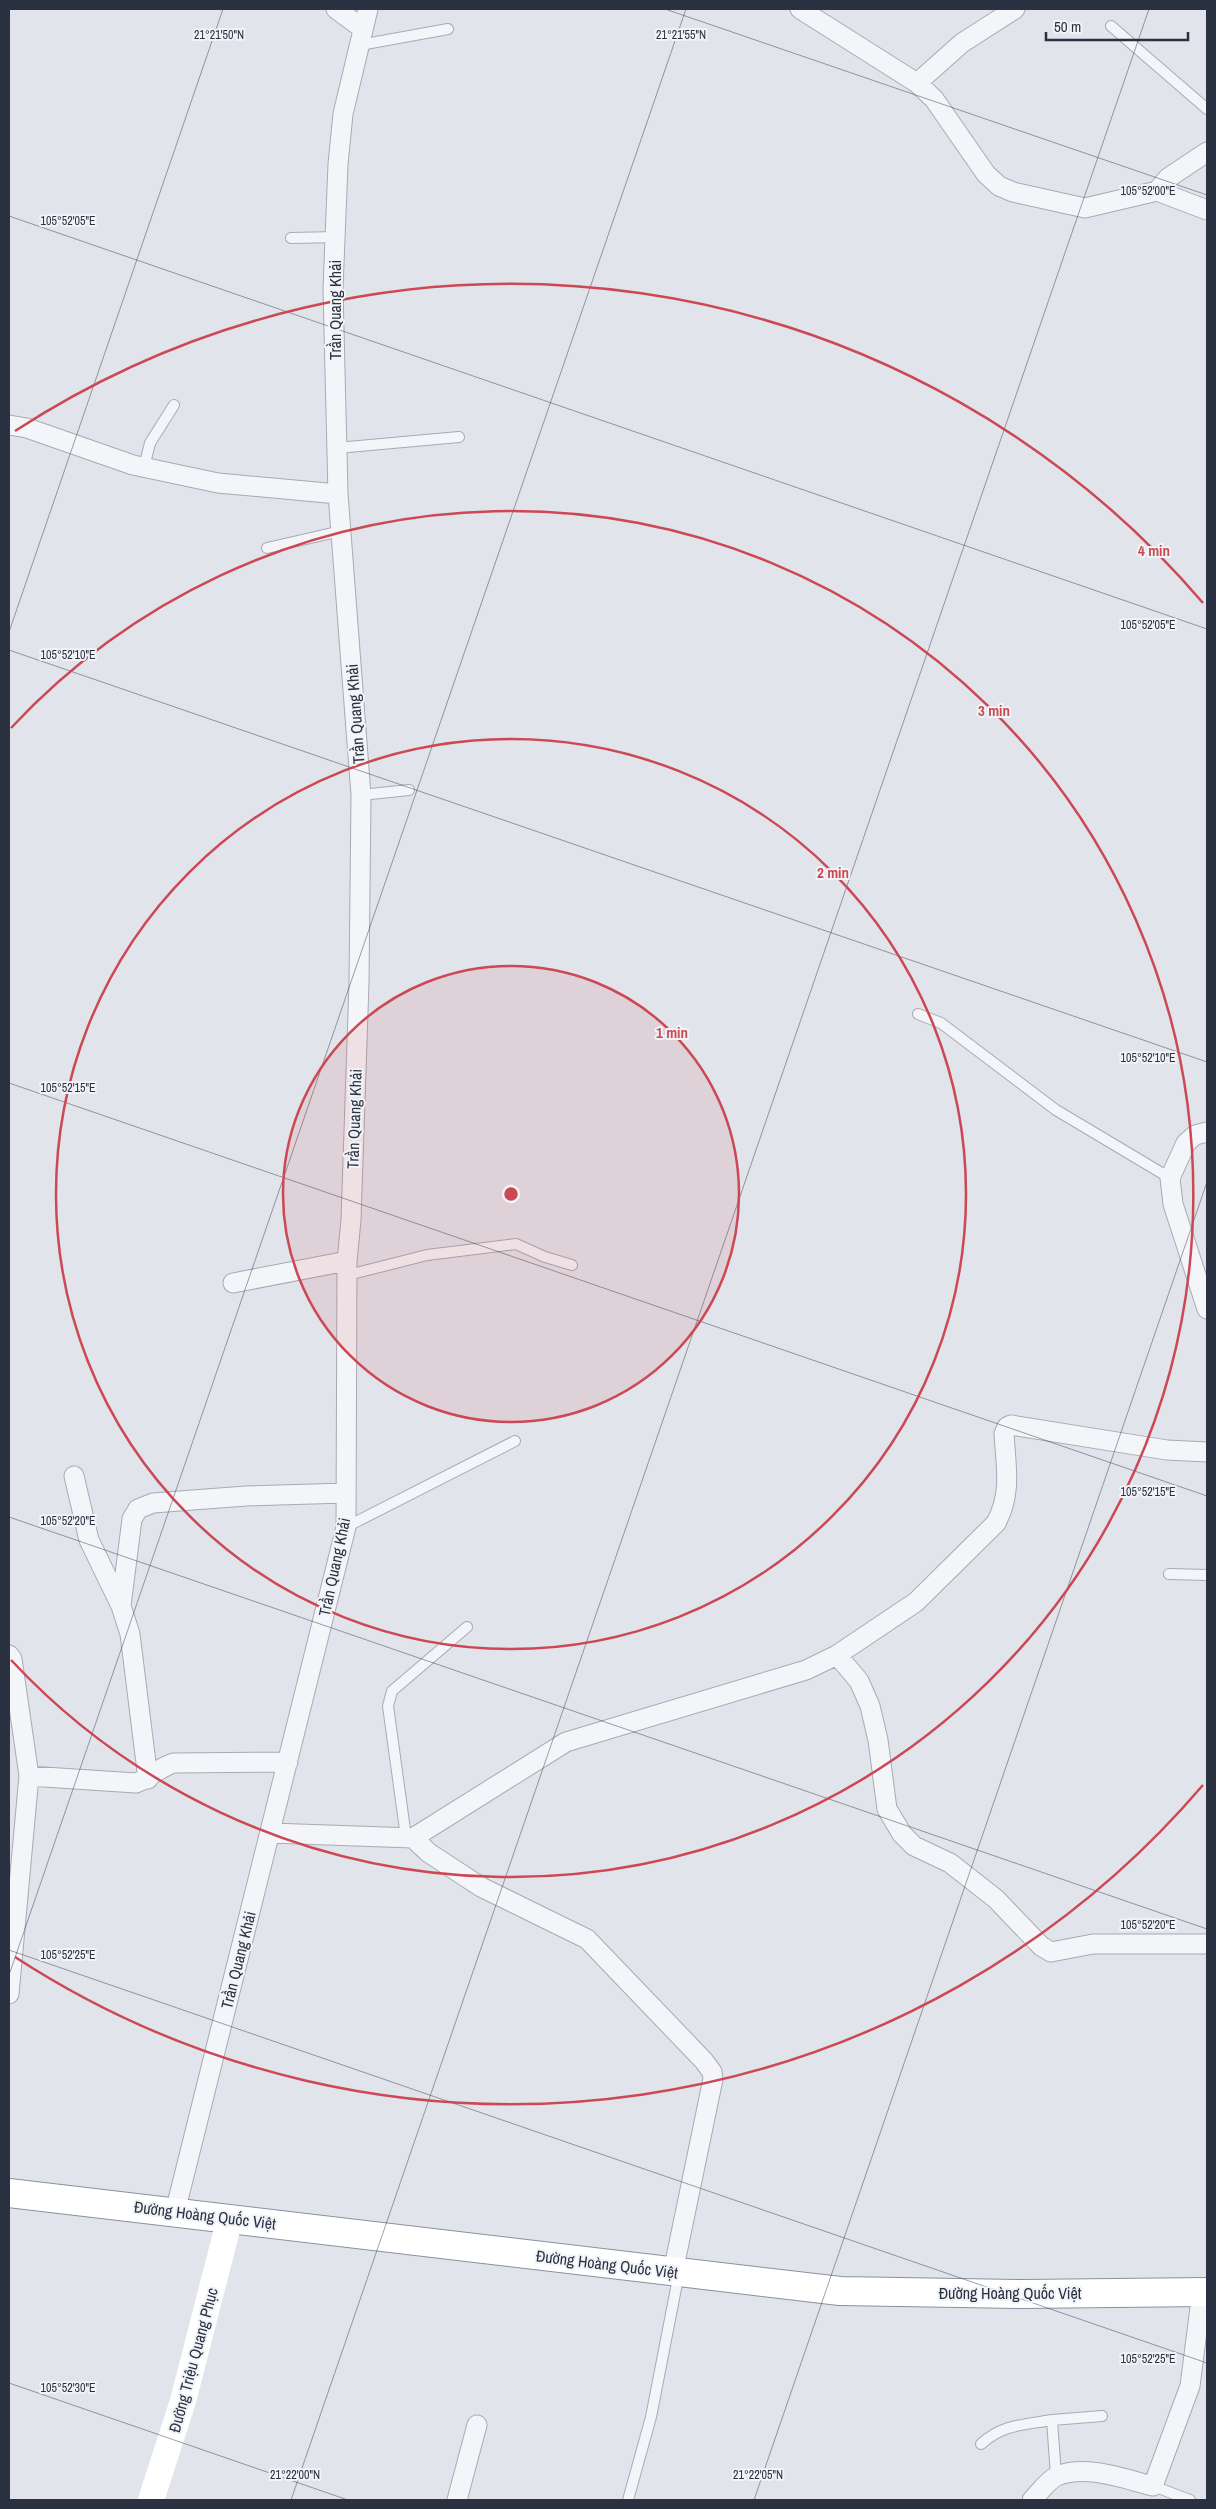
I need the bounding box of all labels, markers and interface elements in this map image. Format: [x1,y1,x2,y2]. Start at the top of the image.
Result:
scale bar [1046,10,1188,42]
text: 50 m [1054,16,1081,37]
text: 21°21'50"N [194,27,244,43]
text: 21°21'55"N [656,27,706,43]
text: 105°52'00"E [1120,183,1176,199]
text: 105°52'05"E [40,213,96,229]
street label: Trần Quang Khải [324,260,346,360]
text: 4 min [1138,540,1170,561]
text: 105°52'05"E [1120,617,1176,633]
text: 105°52'10"E [40,647,96,663]
street label: Trần Quang Khải [341,663,369,765]
text: 3 min [978,700,1010,721]
text: 2 min [817,862,849,883]
text: 1 min [656,1022,688,1043]
text: 105°52'10"E [1120,1050,1176,1066]
street label: Trần Quang Khải [341,1069,367,1169]
text: 105°52'15"E [40,1080,96,1096]
centre of rings [502,1185,520,1203]
text: 105°52'15"E [1120,1484,1176,1500]
text: 105°52'20"E [40,1513,96,1529]
street label: Trần Quang Khải [313,1516,355,1618]
street label: Trần Quang Khải [215,1909,261,2011]
text: 105°52'20"E [1120,1917,1176,1933]
text: 105°52'25"E [40,1947,96,1963]
street label: Đường Hoàng Quốc Việt [133,2195,278,2235]
street label: Đường Hoàng Quốc Việt [535,2244,680,2284]
street label: Đường Hoàng Quốc Việt [939,2282,1082,2304]
street label: Đường Triệu Quang Phục [163,2285,223,2435]
text: 105°52'25"E [1120,2351,1176,2367]
text: 105°52'30"E [40,2380,96,2396]
text: 21°22'00"N [270,2467,320,2483]
text: 21°22'05"N [733,2467,783,2483]

